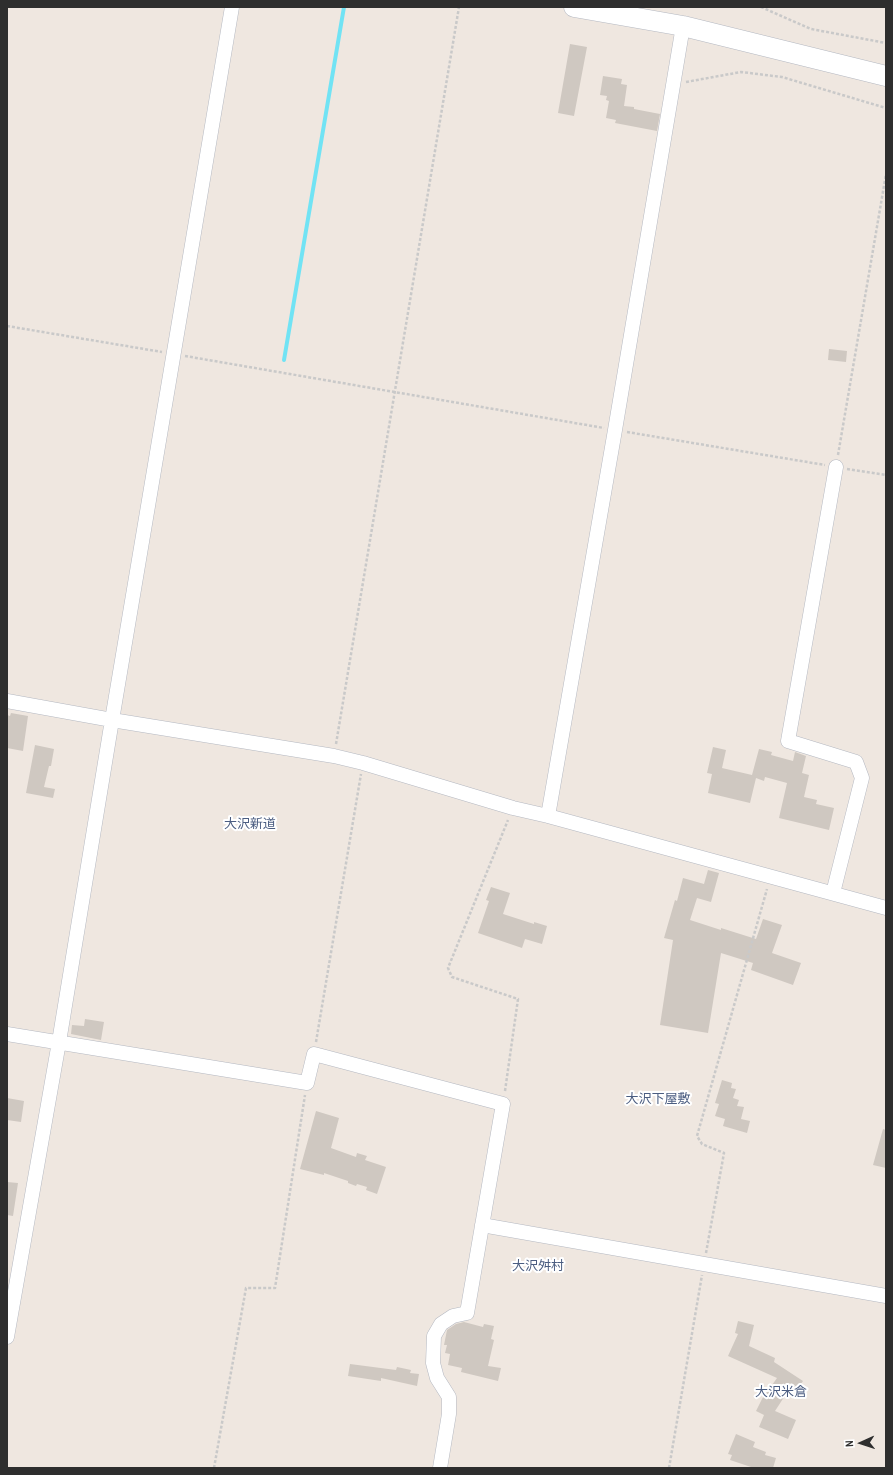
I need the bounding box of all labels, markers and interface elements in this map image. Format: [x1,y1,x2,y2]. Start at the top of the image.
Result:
district label: 大沢新道 [224,817,276,833]
district label: 大沢下屋敷 [626,1092,690,1108]
district label: 大沢舛村 [512,1259,564,1275]
district label: 大沢米倉 [755,1385,807,1401]
north arrow [841,1423,881,1463]
text: N [842,1440,856,1447]

